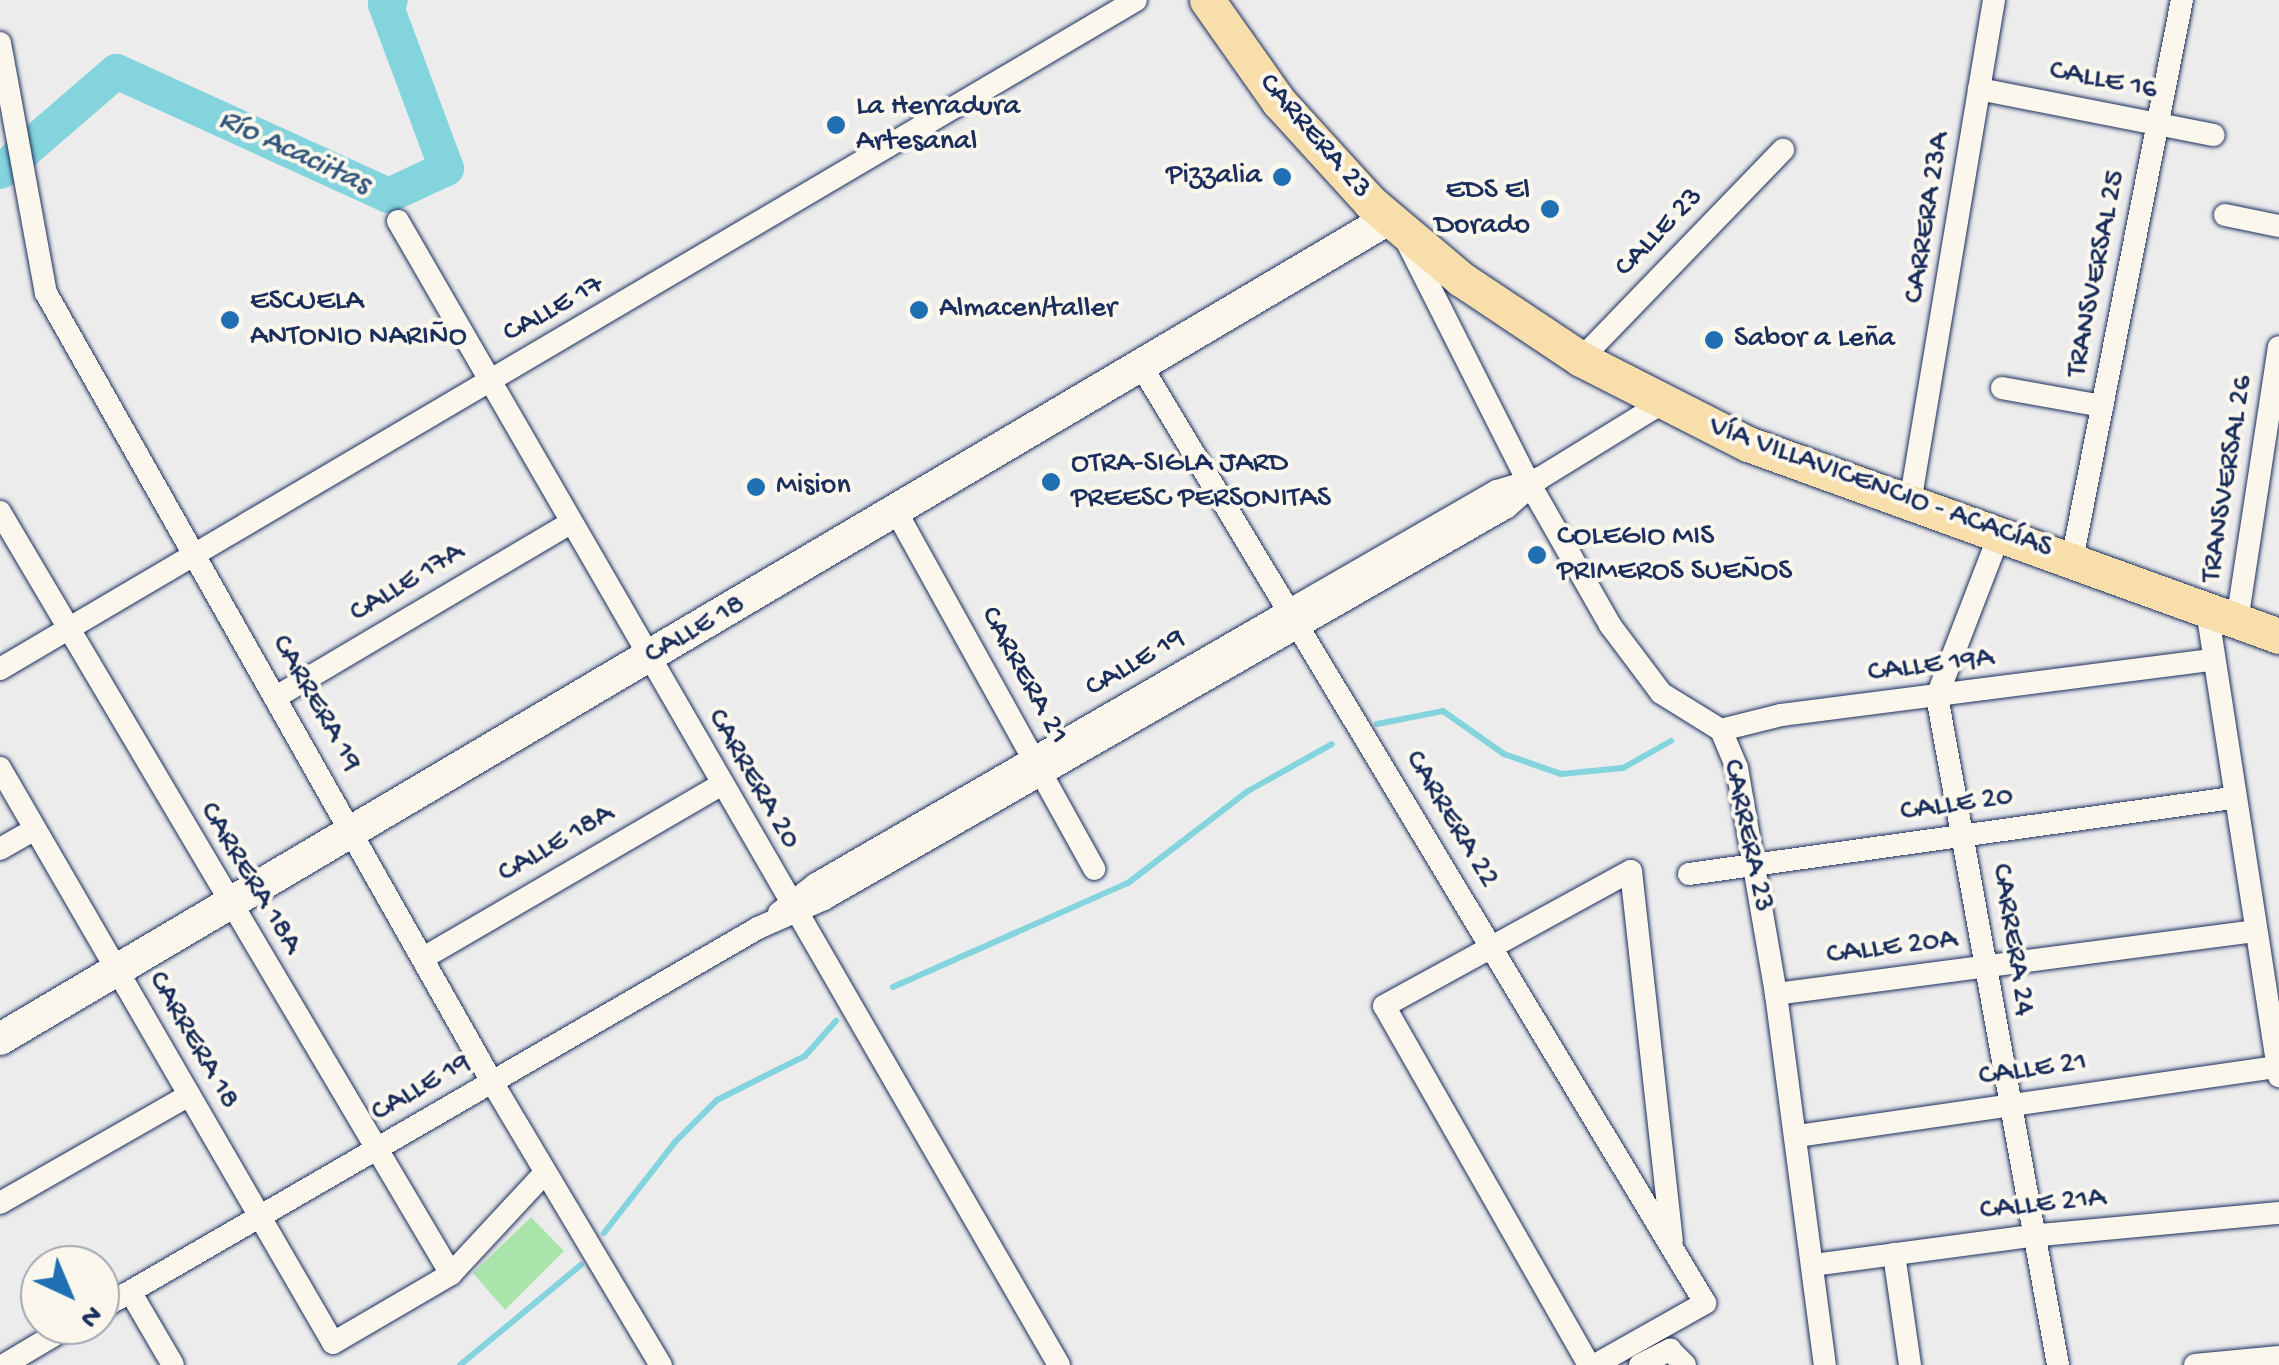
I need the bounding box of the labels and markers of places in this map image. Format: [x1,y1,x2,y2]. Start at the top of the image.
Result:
place label: La Herradura Artesanal [856,90,1020,160]
marker: La Herradura Artesanal [825,114,847,136]
place label: Pizzalia [1166,159,1262,195]
marker: Pizzalia [1271,166,1293,188]
place label: EDS El Dorado [1434,174,1530,244]
marker: EDS El Dorado [1539,198,1561,220]
place label: ESCUELA ANTONIO NARIÑO [250,285,467,356]
place label: Almacen/taller [939,292,1117,328]
marker: Almacen/taller [908,299,930,321]
marker: ESCUELA ANTONIO NARIÑO [219,309,241,331]
place label: Sabor a Leña [1734,322,1895,358]
marker: Sabor a Leña [1703,329,1725,351]
place label: OTRA-SIGLA JARD PREESC PERSONITAS [1071,447,1331,518]
place label: Mision [776,469,851,505]
marker: OTRA-SIGLA JARD PREESC PERSONITAS [1040,471,1062,493]
marker: Mision [745,476,767,498]
place label: COLEGIO MIS PRIMEROS SUEÑOS [1557,520,1792,590]
marker: COLEGIO MIS PRIMEROS SUEÑOS [1526,544,1548,566]

